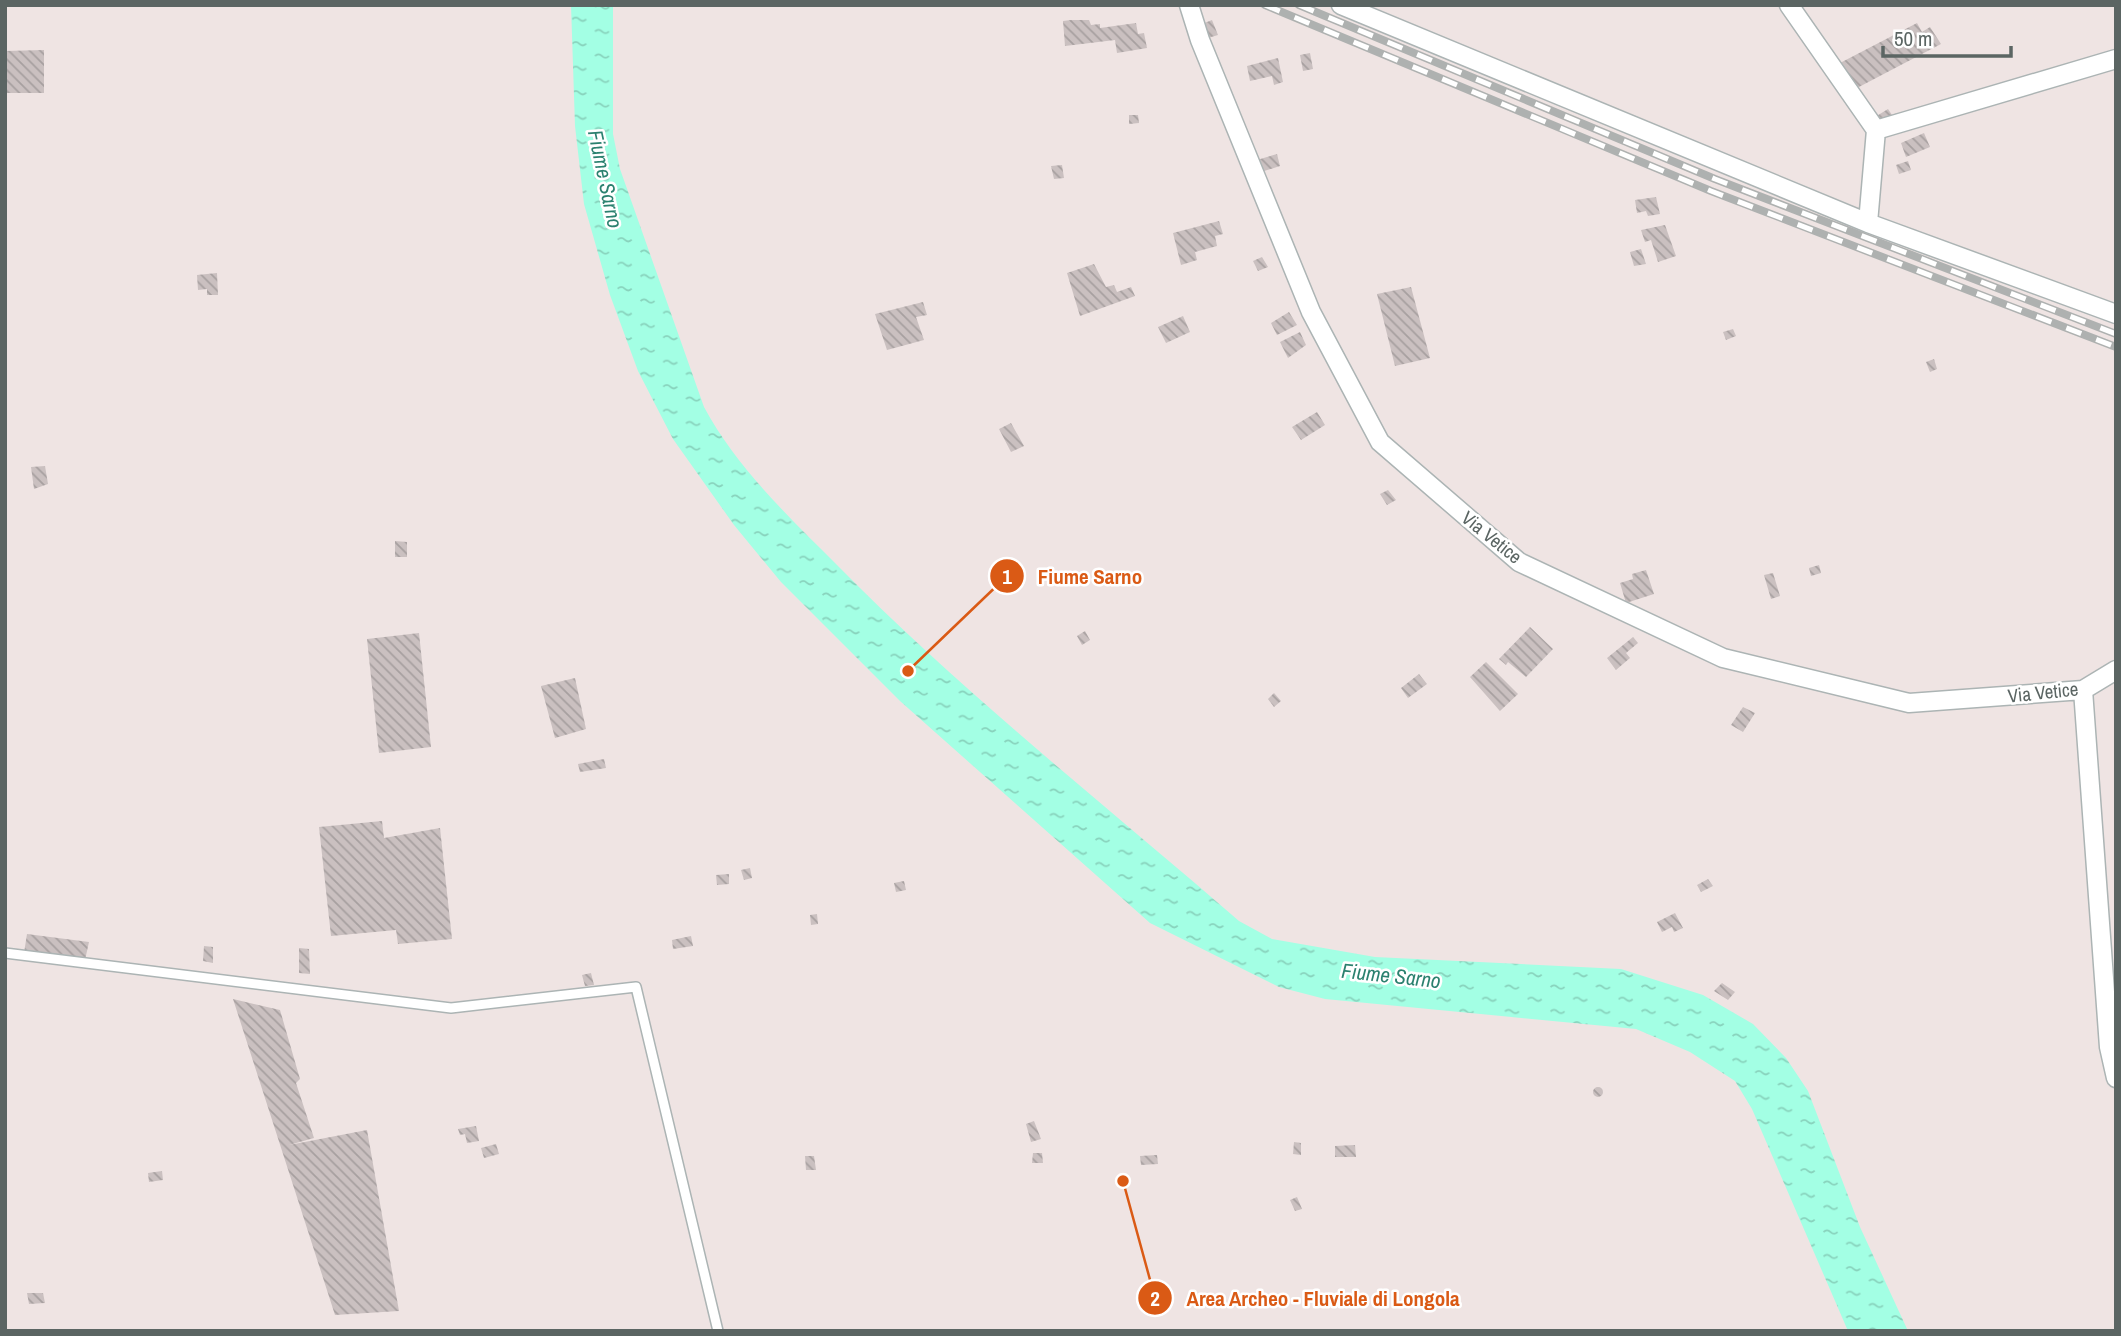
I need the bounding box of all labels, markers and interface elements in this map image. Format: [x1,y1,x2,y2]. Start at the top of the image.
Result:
scale bar [1883,14,2011,58]
text: 50 m [1894,24,1932,53]
water label: Fiume Sarno [581,127,630,231]
street label: Via Vetice [1456,505,1528,569]
callout: Fiume Sarno [989,555,1157,597]
text: 1 [1002,562,1012,591]
text: Fiume Sarno [1038,562,1142,591]
street label: Via Vetice [2006,675,2080,709]
water label: Fiume Sarno [1340,956,1442,995]
callout: Area Archeo - Fluviale di Longola [1137,1277,1474,1319]
text: 2 [1150,1284,1160,1313]
text: Area Archeo - Fluviale di Longola [1186,1284,1460,1313]

